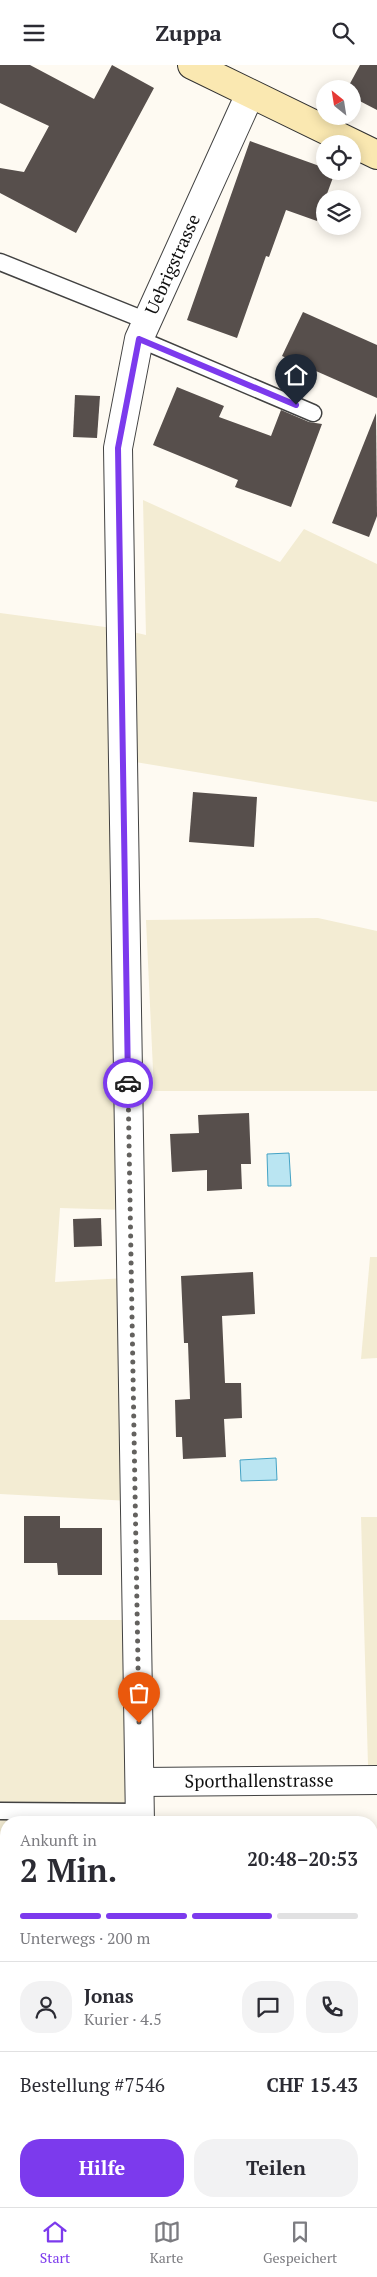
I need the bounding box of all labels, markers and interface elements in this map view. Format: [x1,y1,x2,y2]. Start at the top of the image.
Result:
text: Zuppa [155,18,222,47]
icon: menu [20,19,48,47]
icon: search [329,19,357,47]
north arrow [316,80,361,125]
map controls [316,80,361,235]
button: locate [316,135,361,180]
button: layers [316,190,361,235]
street label: Uebrigstrasse [139,210,205,318]
pin [275,354,317,405]
icon: home [282,361,310,389]
courier [103,1058,153,1108]
icon: car [114,1069,142,1097]
pin [118,1672,160,1723]
icon: bag [125,1679,153,1707]
street label: Sporthallenstrasse [184,1767,334,1793]
text: Ankunft in [20,1829,97,1851]
text: 20:48–20:53 [247,1846,358,1871]
text: 2 Min. [20,1849,117,1891]
text: Unterwegs · 200 m [20,1927,150,1949]
button: person [20,1981,72,2033]
button: chat [242,1981,294,2033]
button: phone [306,1981,358,2033]
text: Jonas [84,1983,134,2008]
text: Kurier · 4.5 [84,2008,162,2030]
text: Bestellung #7546 [20,2072,165,2097]
text: CHF 15.43 [266,2072,358,2097]
button: Hilfe [20,2139,184,2197]
button: Teilen [194,2139,358,2197]
tab: Start [40,2218,70,2267]
tab: Karte [150,2218,183,2267]
tab: Gespeichert [263,2218,337,2267]

